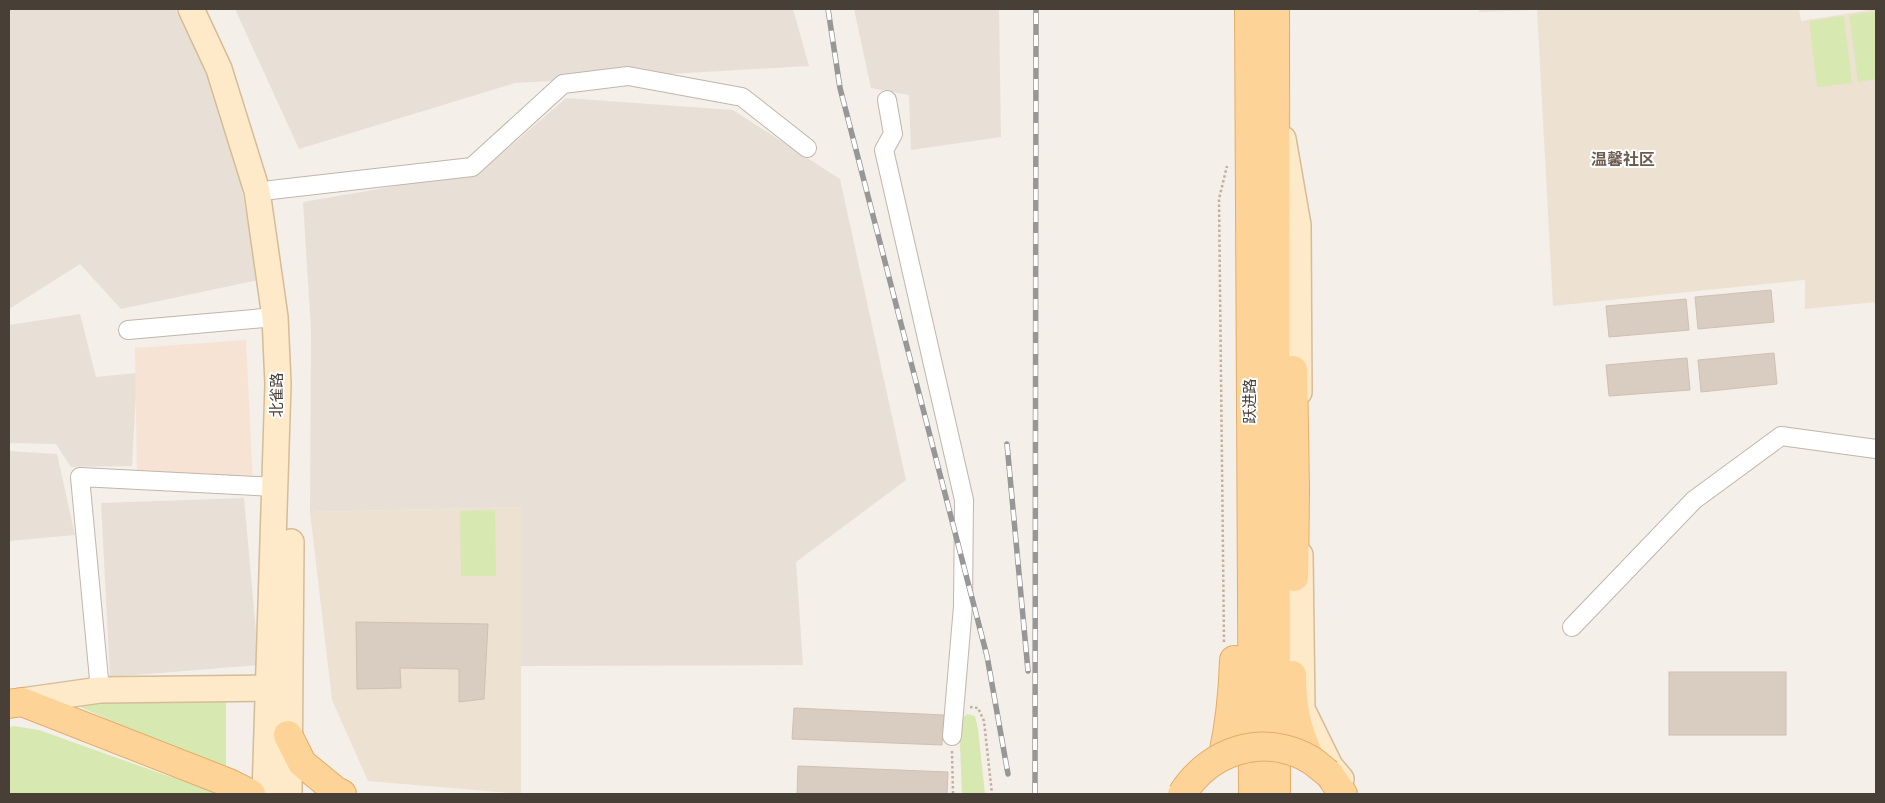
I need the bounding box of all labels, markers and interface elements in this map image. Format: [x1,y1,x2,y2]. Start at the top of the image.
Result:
district label: 温馨社区 [1591,150,1655,169]
street label: 北雀路 [268,372,286,418]
street label: 跃进路 [1241,378,1259,424]

